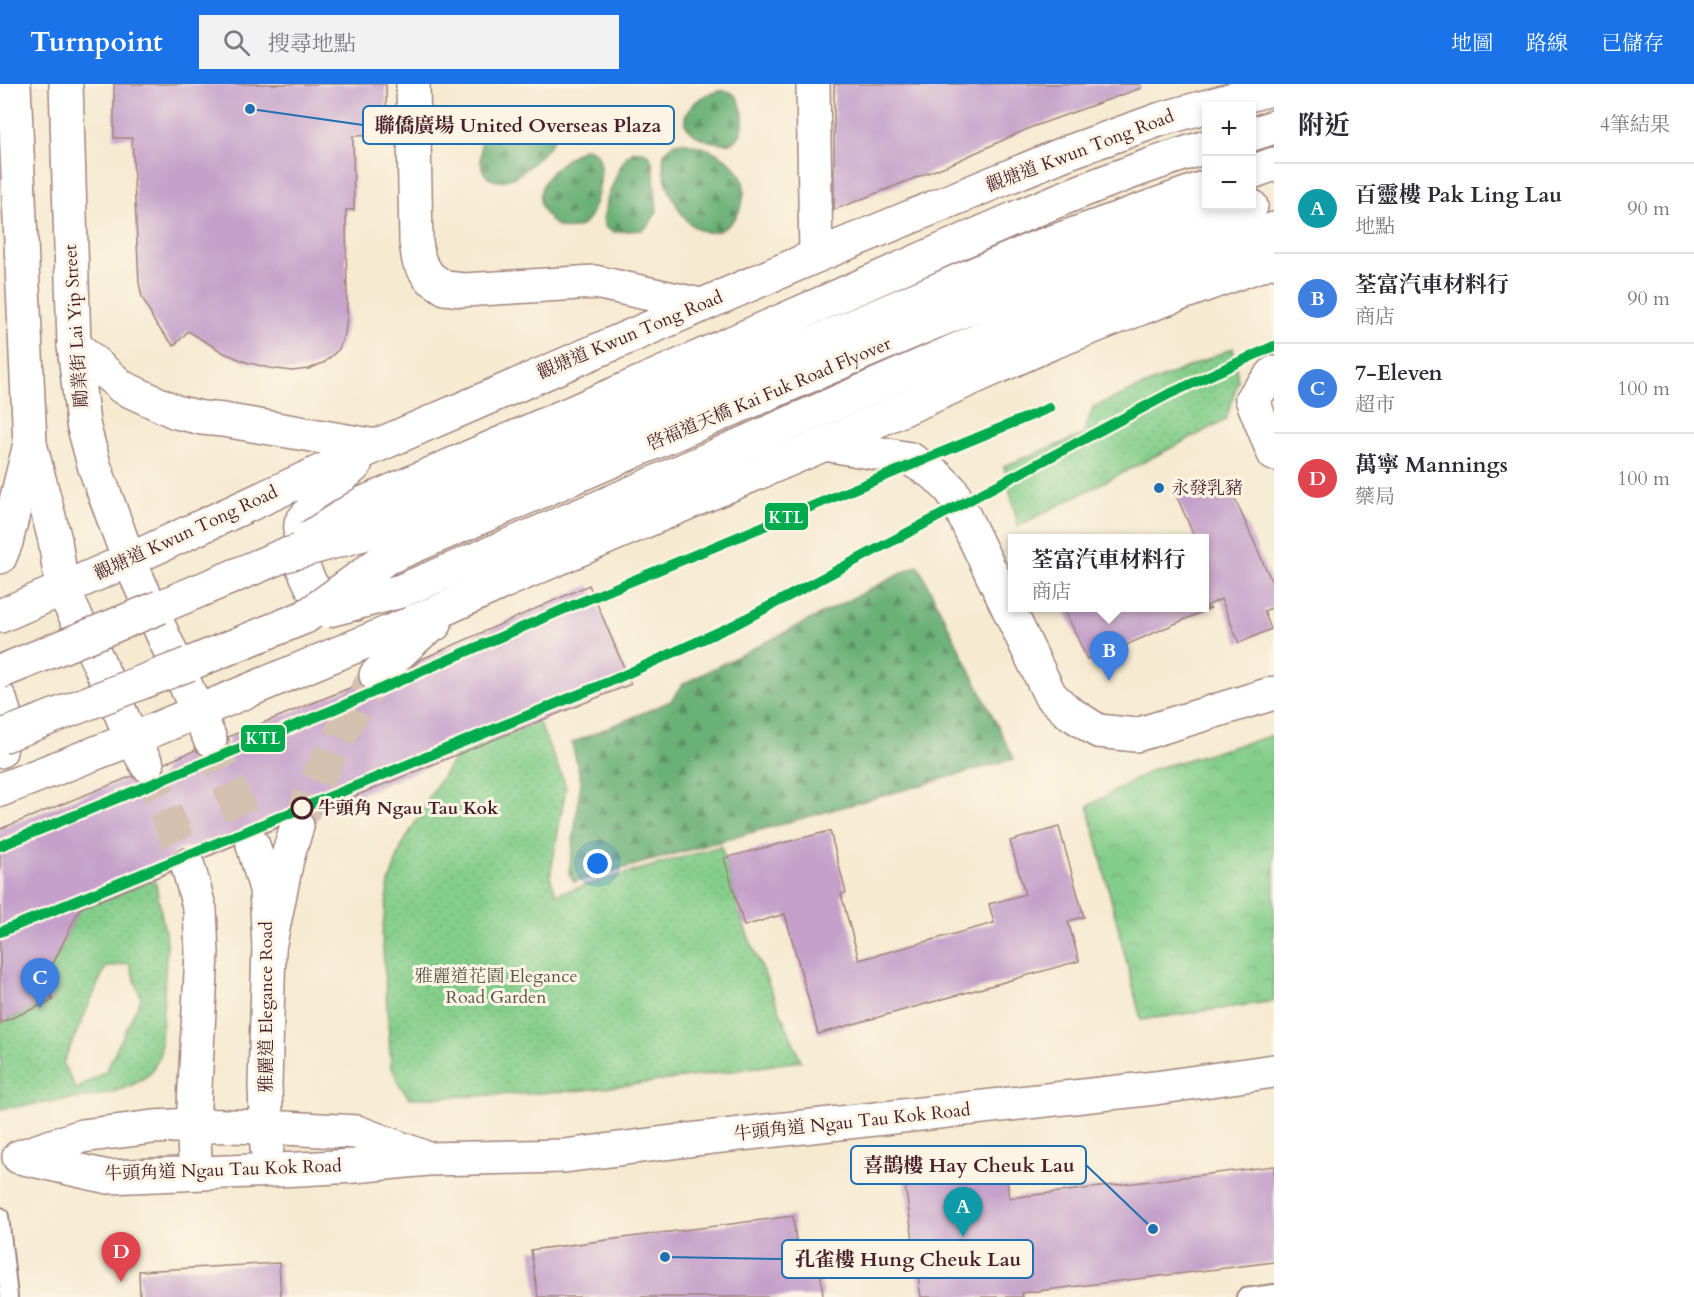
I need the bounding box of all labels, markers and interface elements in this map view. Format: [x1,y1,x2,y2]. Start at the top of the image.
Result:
search box [199,15,619,69]
text: Turnpoint [30,23,163,61]
icon: search [220,26,253,59]
text: 搜尋地點 [268,29,356,59]
text: 地圖 [1451,29,1493,58]
text: 路線 [1526,29,1568,58]
text: 已儲存 [1601,29,1664,58]
map controls [1202,102,1256,210]
button: + [1202,102,1256,156]
street label: 觀塘道 Kwun Tong Road [983,103,1178,198]
callout: 聯僑廣場 United Overseas Plaza [363,106,674,144]
text: 附近 [1298,108,1350,143]
text: 4筆結果 [1600,111,1670,138]
text: 聯僑廣場 United Overseas Plaza [374,112,662,139]
button: − [1202,156,1256,210]
text: 百靈樓 Pak Ling Lau [1355,180,1562,210]
text: A [1310,195,1325,222]
text: 90 m [1627,195,1670,222]
text: 地點 [1355,213,1395,240]
street label: 勵業街 Lai Yip Street [58,243,94,408]
text: 荃富汽車材料行 [1355,270,1509,300]
street label: 觀塘道 Kwun Tong Road [533,284,727,385]
text: B [1310,285,1325,312]
text: 90 m [1627,285,1670,312]
text: 商店 [1355,303,1395,330]
street label: 啓福道天橋 Kai Fuk Road Flyover [643,331,895,457]
text: 7-Eleven [1355,358,1443,388]
text: C [1310,375,1325,402]
text: 100 m [1617,375,1670,402]
text: 超市 [1355,391,1395,418]
text: 萬寧 Mannings [1355,450,1508,480]
text: D [1309,465,1326,492]
text: 100 m [1617,465,1670,492]
place label: 永發乳豬 [1171,476,1243,501]
street label: 觀塘道 Kwun Tong Road [90,479,282,586]
marker: 永發乳豬 [1152,481,1166,495]
text: 藥局 [1355,483,1395,510]
line badge: KTL [764,502,809,531]
text: KTL [769,507,804,529]
popup [1008,534,1209,612]
text: 荃富汽車材料行 [1031,545,1186,575]
text: 商店 [1031,578,1071,605]
pin: B [1090,632,1128,681]
line badge: KTL [240,724,286,753]
text: KTL [246,728,281,750]
place label: 牛頭角 Ngau Tau Kok [318,796,499,821]
marker: 牛頭角 Ngau Tau Kok [291,797,313,819]
your location [583,849,612,878]
street label: 雅麗道 Elegance Road [254,921,279,1093]
pin: C [20,958,60,1008]
park label: 雅麗道花園 Elegance Road Garden [414,964,578,1010]
street label: 牛頭角道 Ngau Tau Kok Road [733,1097,972,1147]
callout: 喜鵲樓 Hay Cheuk Lau [851,1146,1086,1184]
text: 喜鵲樓 Hay Cheuk Lau [863,1152,1075,1179]
street label: 牛頭角道 Ngau Tau Kok Road [104,1153,343,1187]
pin: A [944,1188,982,1237]
pin: D [102,1232,140,1282]
callout: 孔雀樓 Hung Cheuk Lau [782,1240,1033,1278]
text: 孔雀樓 Hung Cheuk Lau [795,1246,1022,1273]

